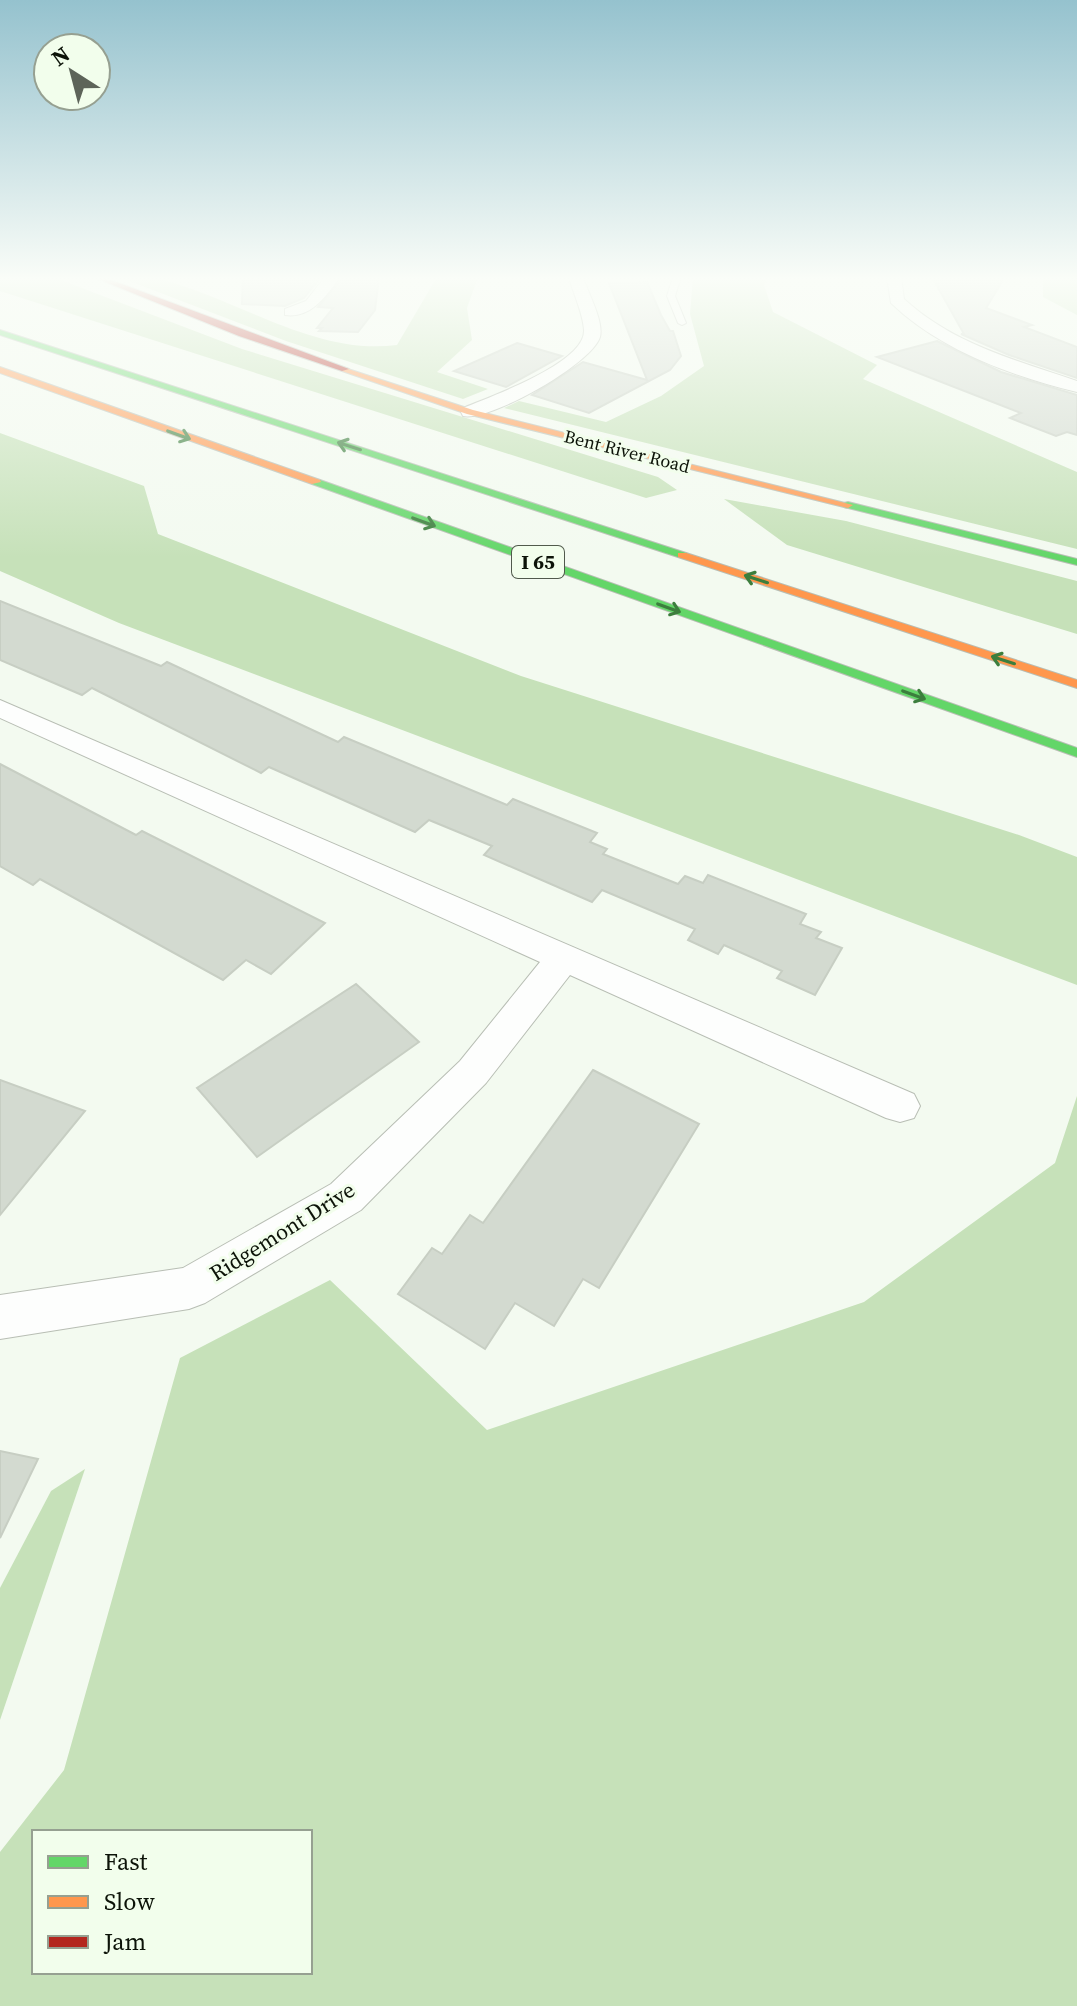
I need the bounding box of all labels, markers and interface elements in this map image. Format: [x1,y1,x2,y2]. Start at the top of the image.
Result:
north arrow [32,32,112,112]
text: N [45,39,76,73]
street label: Bent River Road [562,423,692,479]
one-way arrow [166,428,191,443]
one-way arrow [337,438,362,452]
one-way arrow [411,515,436,530]
road number: I 65 [512,546,564,578]
one-way arrow [743,571,768,586]
one-way arrow [656,602,681,617]
one-way arrow [991,652,1016,666]
one-way arrow [901,689,926,703]
street label: Ridgemont Drive [204,1174,360,1288]
legend [32,1830,312,1974]
text: Fast [104,1845,148,1878]
text: Slow [104,1885,155,1918]
text: Jam [103,1925,146,1958]

